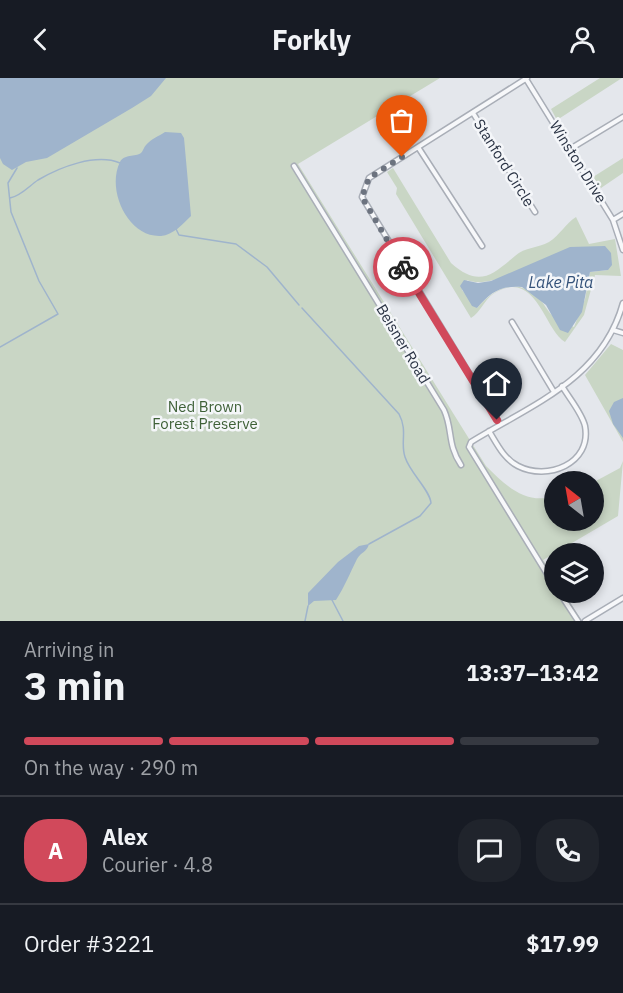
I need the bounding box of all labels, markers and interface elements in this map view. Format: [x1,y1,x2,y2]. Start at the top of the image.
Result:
text: Forkly [272,22,351,57]
icon: back [24,23,57,56]
icon: person [566,23,599,56]
pin [376,95,427,157]
icon: bag [385,104,418,137]
street label: Stanford Circle [470,115,539,210]
street label: Winston Drive [546,117,611,206]
courier [373,237,433,297]
icon: bike [387,251,420,284]
water label: Lake Pita [529,272,593,292]
street label: Beisner Road [372,301,435,387]
pin [471,358,522,420]
icon: home [480,367,513,400]
park label: Ned Brown Forest Preserve [152,397,258,433]
north arrow [544,471,604,531]
map controls [544,471,604,603]
button: layers [544,543,604,603]
text: Arriving in [24,636,114,663]
text: 13:37–13:42 [466,658,599,687]
text: 3 min [24,660,126,711]
text: On the way · 290 m [24,754,198,781]
button: chat [458,819,521,882]
button: phone [536,819,599,882]
text: Alex [102,822,148,851]
text: A [48,836,63,865]
text: Courier · 4.8 [102,851,213,878]
text: Order #3221 [24,929,154,958]
text: $17.99 [526,929,599,958]

